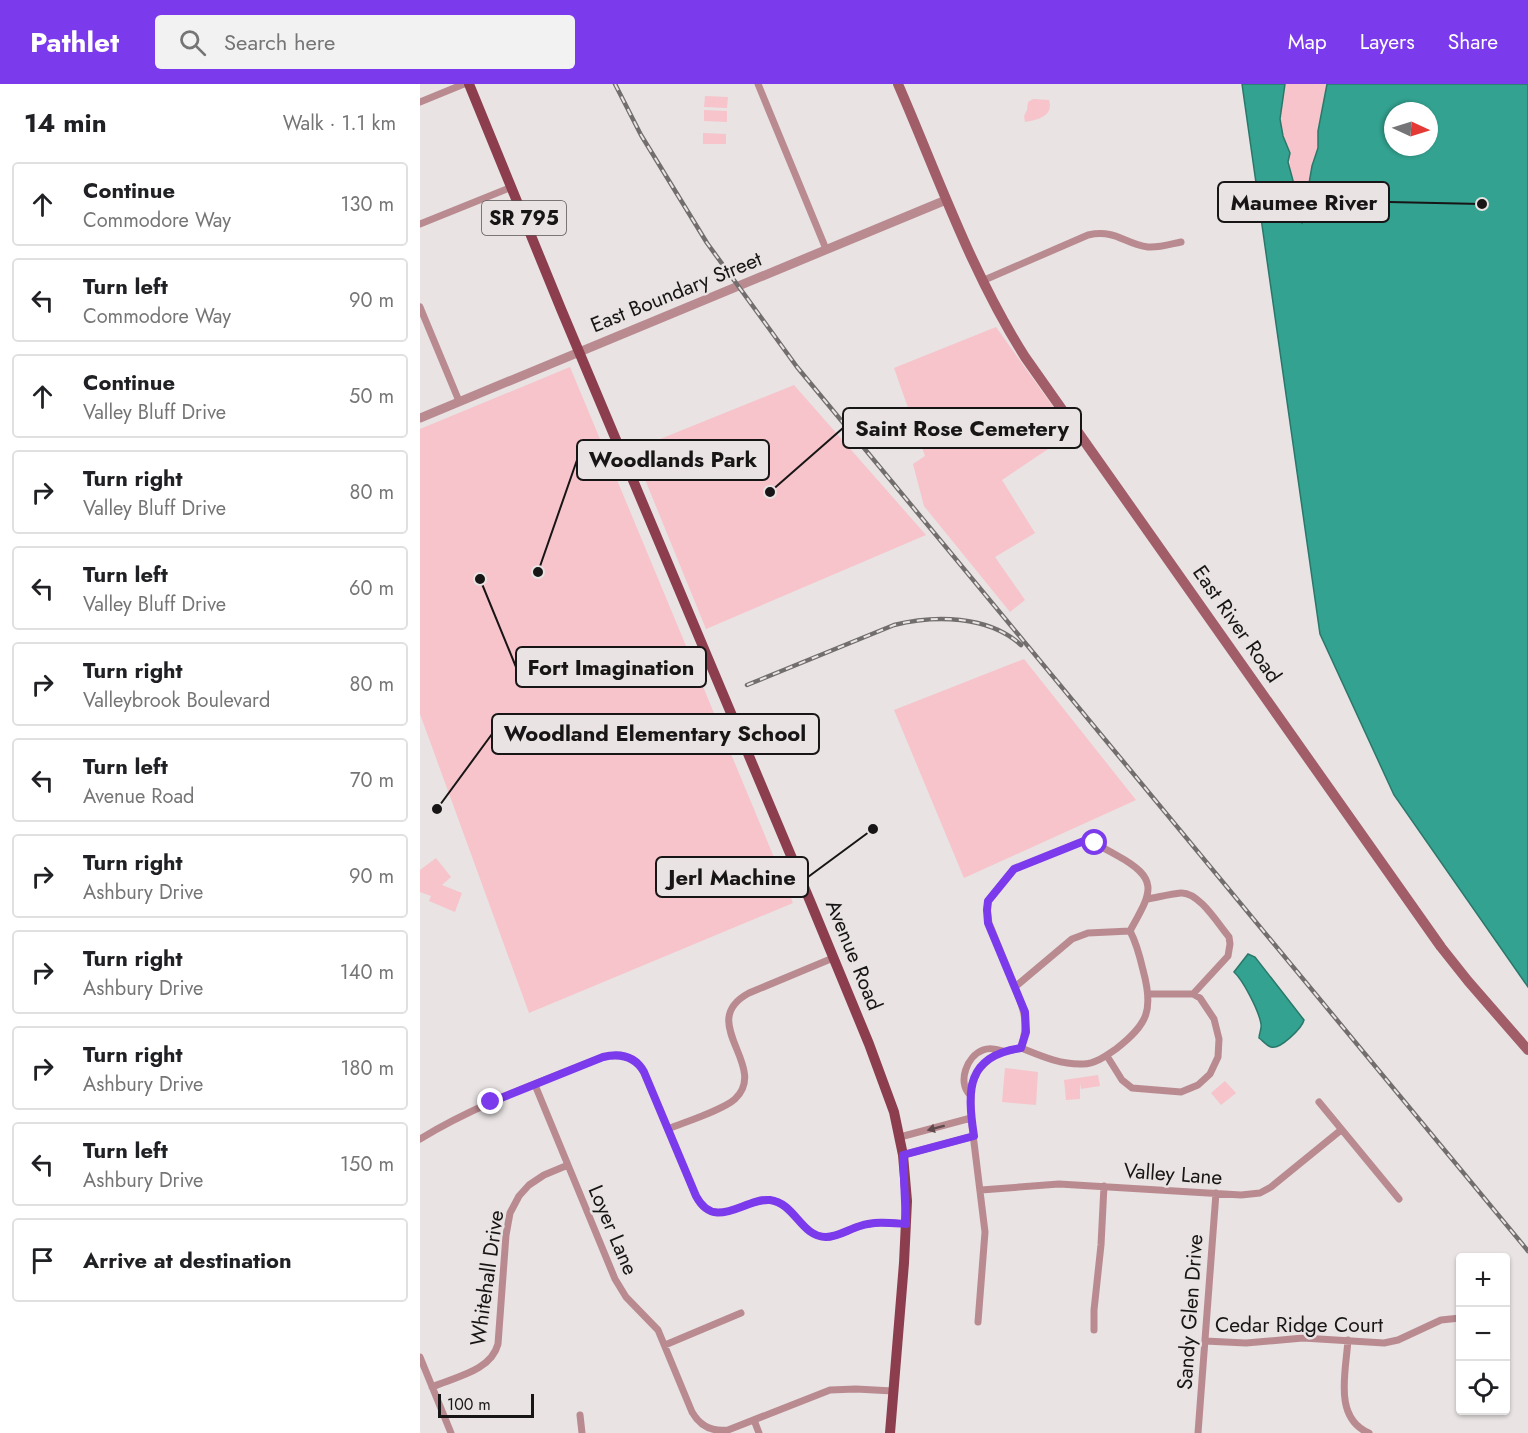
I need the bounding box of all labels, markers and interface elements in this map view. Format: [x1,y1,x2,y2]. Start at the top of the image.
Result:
search box [155,15,575,69]
text: Pathlet [30,22,119,63]
icon: search [176,26,209,59]
text: Search here [224,26,335,58]
text: Map [1288,27,1327,57]
text: Layers [1360,27,1415,57]
text: Share [1448,27,1498,57]
north arrow [1384,102,1438,156]
text: 14 min [24,104,107,142]
text: Walk · 1.1 km [283,109,396,138]
text: Continue [83,174,175,206]
callout: Maumee River [1218,182,1389,222]
text: Maumee River [1230,186,1378,218]
icon: ahead [26,188,59,221]
text: 130 m [340,190,394,219]
road number: SR 795 [482,201,566,235]
text: Commodore Way [83,206,231,235]
street label: East Boundary Street [586,244,766,340]
text: Turn left [83,270,168,302]
icon: left [26,284,59,317]
text: 90 m [349,286,394,315]
text: Commodore Way [83,302,231,331]
text: Continue [83,366,175,398]
icon: ahead [26,380,59,413]
text: 50 m [349,382,394,411]
text: Valley Bluff Drive [83,398,226,427]
callout: Saint Rose Cemetery [843,408,1081,448]
text: Saint Rose Cemetery [855,412,1069,444]
callout: Woodlands Park [577,440,769,480]
text: Woodlands Park [589,443,758,475]
text: Turn right [83,462,183,494]
icon: right [26,476,59,509]
text: 80 m [349,478,394,507]
text: Valley Bluff Drive [83,494,226,523]
text: Turn left [83,558,168,590]
street label: East River Road [1185,559,1289,689]
icon: left [26,572,59,605]
text: 60 m [349,574,394,603]
text: Valley Bluff Drive [83,590,226,619]
callout: Fort Imagination [516,647,706,687]
text: Fort Imagination [528,651,694,683]
text: Turn right [83,654,183,686]
icon: right [26,668,59,701]
text: 80 m [349,670,394,699]
text: Valleybrook Boulevard [83,686,270,715]
callout: Woodland Elementary School [492,714,819,754]
text: Woodland Elementary School [504,717,806,749]
text: Turn left [83,750,168,782]
icon: left [26,764,59,797]
text: 70 m [350,766,394,795]
text: Avenue Road [83,782,194,811]
route start [1081,829,1107,855]
text: Turn right [83,846,183,878]
callout: Jerl Machine [656,857,808,897]
icon: right [26,860,59,893]
text: Jerl Machine [664,861,796,893]
text: 90 m [349,862,394,891]
text: Ashbury Drive [83,878,203,907]
street label: Avenue Road [818,895,890,1015]
text: Turn right [83,942,183,974]
icon: right [26,956,59,989]
text: 140 m [340,958,394,987]
text: Ashbury Drive [83,974,203,1003]
text: Turn right [83,1038,183,1070]
icon: right [26,1052,59,1085]
text: 180 m [340,1054,394,1083]
text: Ashbury Drive [83,1070,203,1099]
route end [477,1088,503,1114]
one-way arrow [927,1123,945,1133]
text: Turn left [83,1134,168,1166]
icon: left [26,1148,59,1181]
text: 150 m [340,1150,394,1179]
street label: Valley Lane [1123,1156,1224,1192]
text: Ashbury Drive [83,1166,203,1195]
street label: Loyer Lane [581,1180,645,1280]
street label: Whitehall Drive [463,1208,511,1348]
street label: Sandy Glen Drive [1170,1233,1210,1391]
icon: arrive [26,1244,59,1277]
text: Arrive at destination [83,1244,292,1276]
map controls [1456,1253,1510,1415]
button: + [1456,1253,1510,1307]
button: − [1456,1307,1510,1361]
street label: Cedar Ridge Court [1215,1310,1383,1340]
button: locate [1456,1361,1510,1415]
scale bar [438,1391,534,1418]
text: 100 m [447,1393,491,1416]

